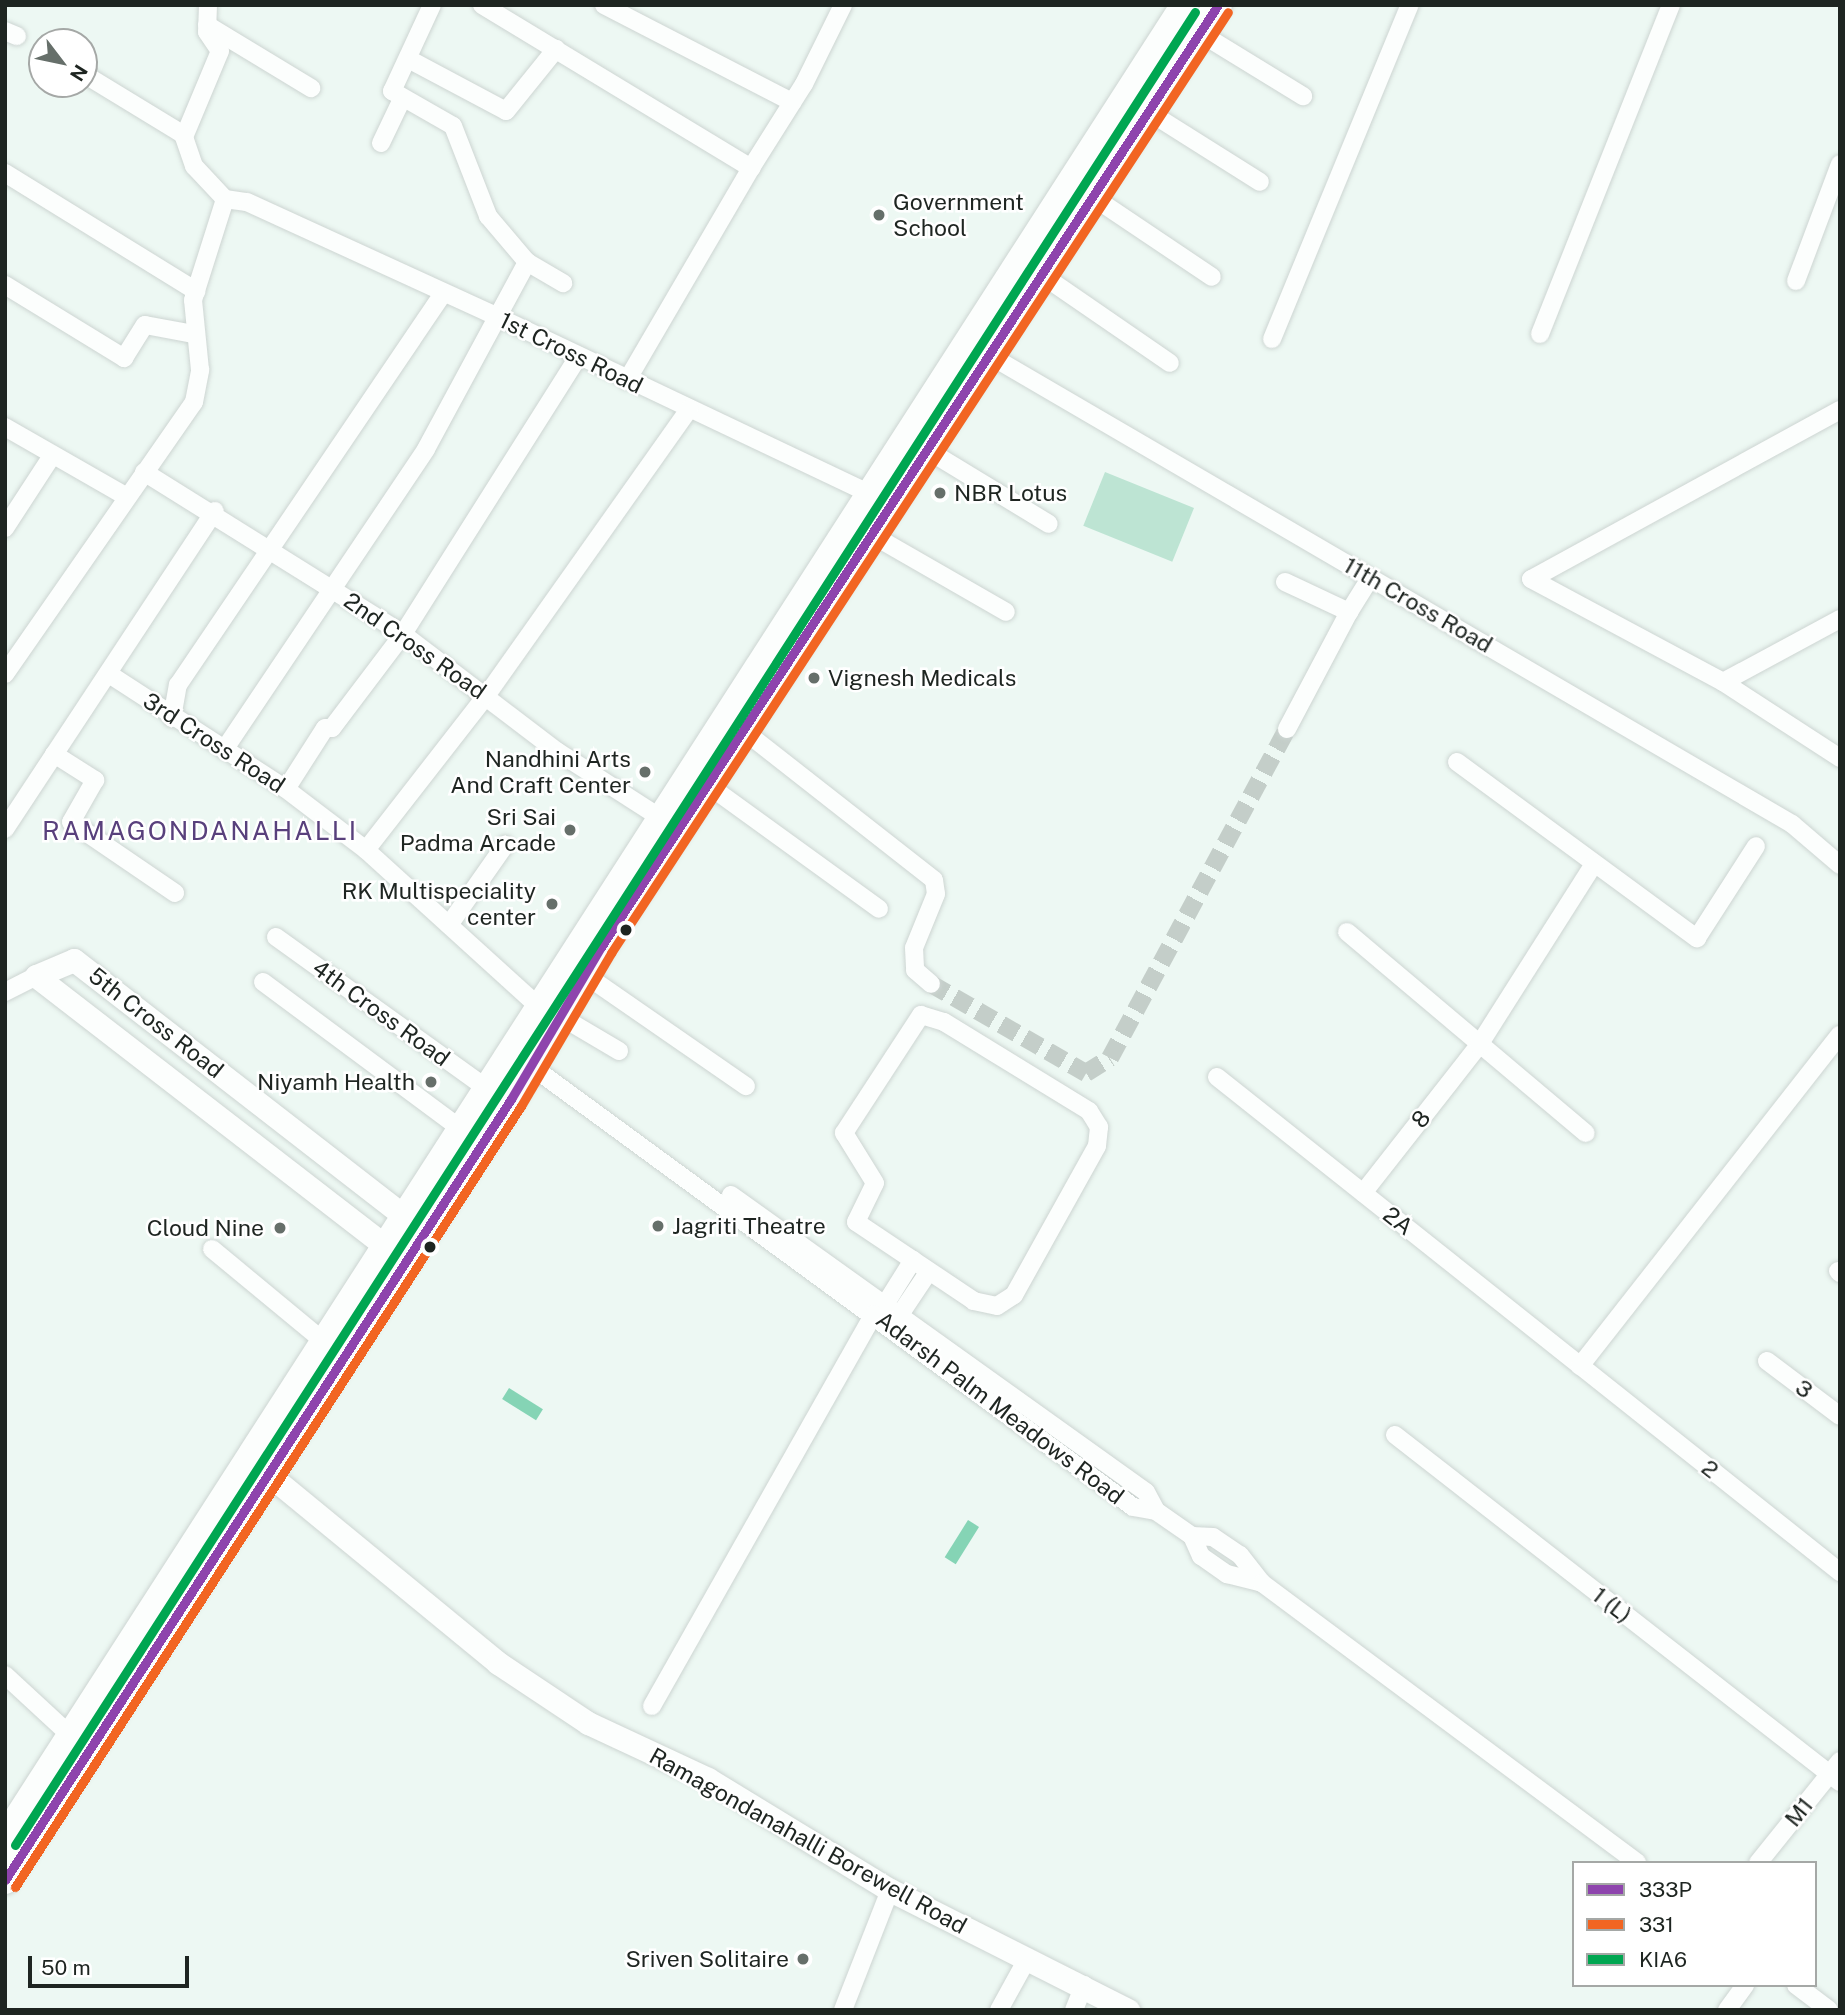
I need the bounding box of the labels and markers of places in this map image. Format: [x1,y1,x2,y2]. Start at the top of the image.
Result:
place label: Government School [893,188,1024,242]
marker: Government School [871,207,887,223]
place label: NBR Lotus [954,479,1067,507]
marker: NBR Lotus [932,485,948,501]
place label: Vignesh Medicals [828,664,1016,692]
marker: Vignesh Medicals [806,670,822,686]
place label: Nandhini Arts And Craft Center [450,745,631,799]
marker: Nandhini Arts And Craft Center [637,764,653,780]
place label: Sri Sai Padma Arcade [400,803,556,857]
marker: Sri Sai Padma Arcade [562,822,578,838]
place label: RK Multispeciality center [342,877,536,931]
marker: RK Multispeciality center [542,894,562,914]
unlabelled marker [619,923,633,937]
place label: Niyamh Health [257,1068,415,1096]
marker: Niyamh Health [421,1072,441,1092]
place label: Jagriti Theatre [672,1212,826,1240]
place label: Cloud Nine [147,1214,264,1242]
marker: Cloud Nine [270,1218,290,1238]
marker: Jagriti Theatre [650,1218,666,1234]
unlabelled marker [423,1240,437,1254]
place label: Sriven Solitaire [625,1945,789,1973]
marker: Sriven Solitaire [795,1951,811,1967]

